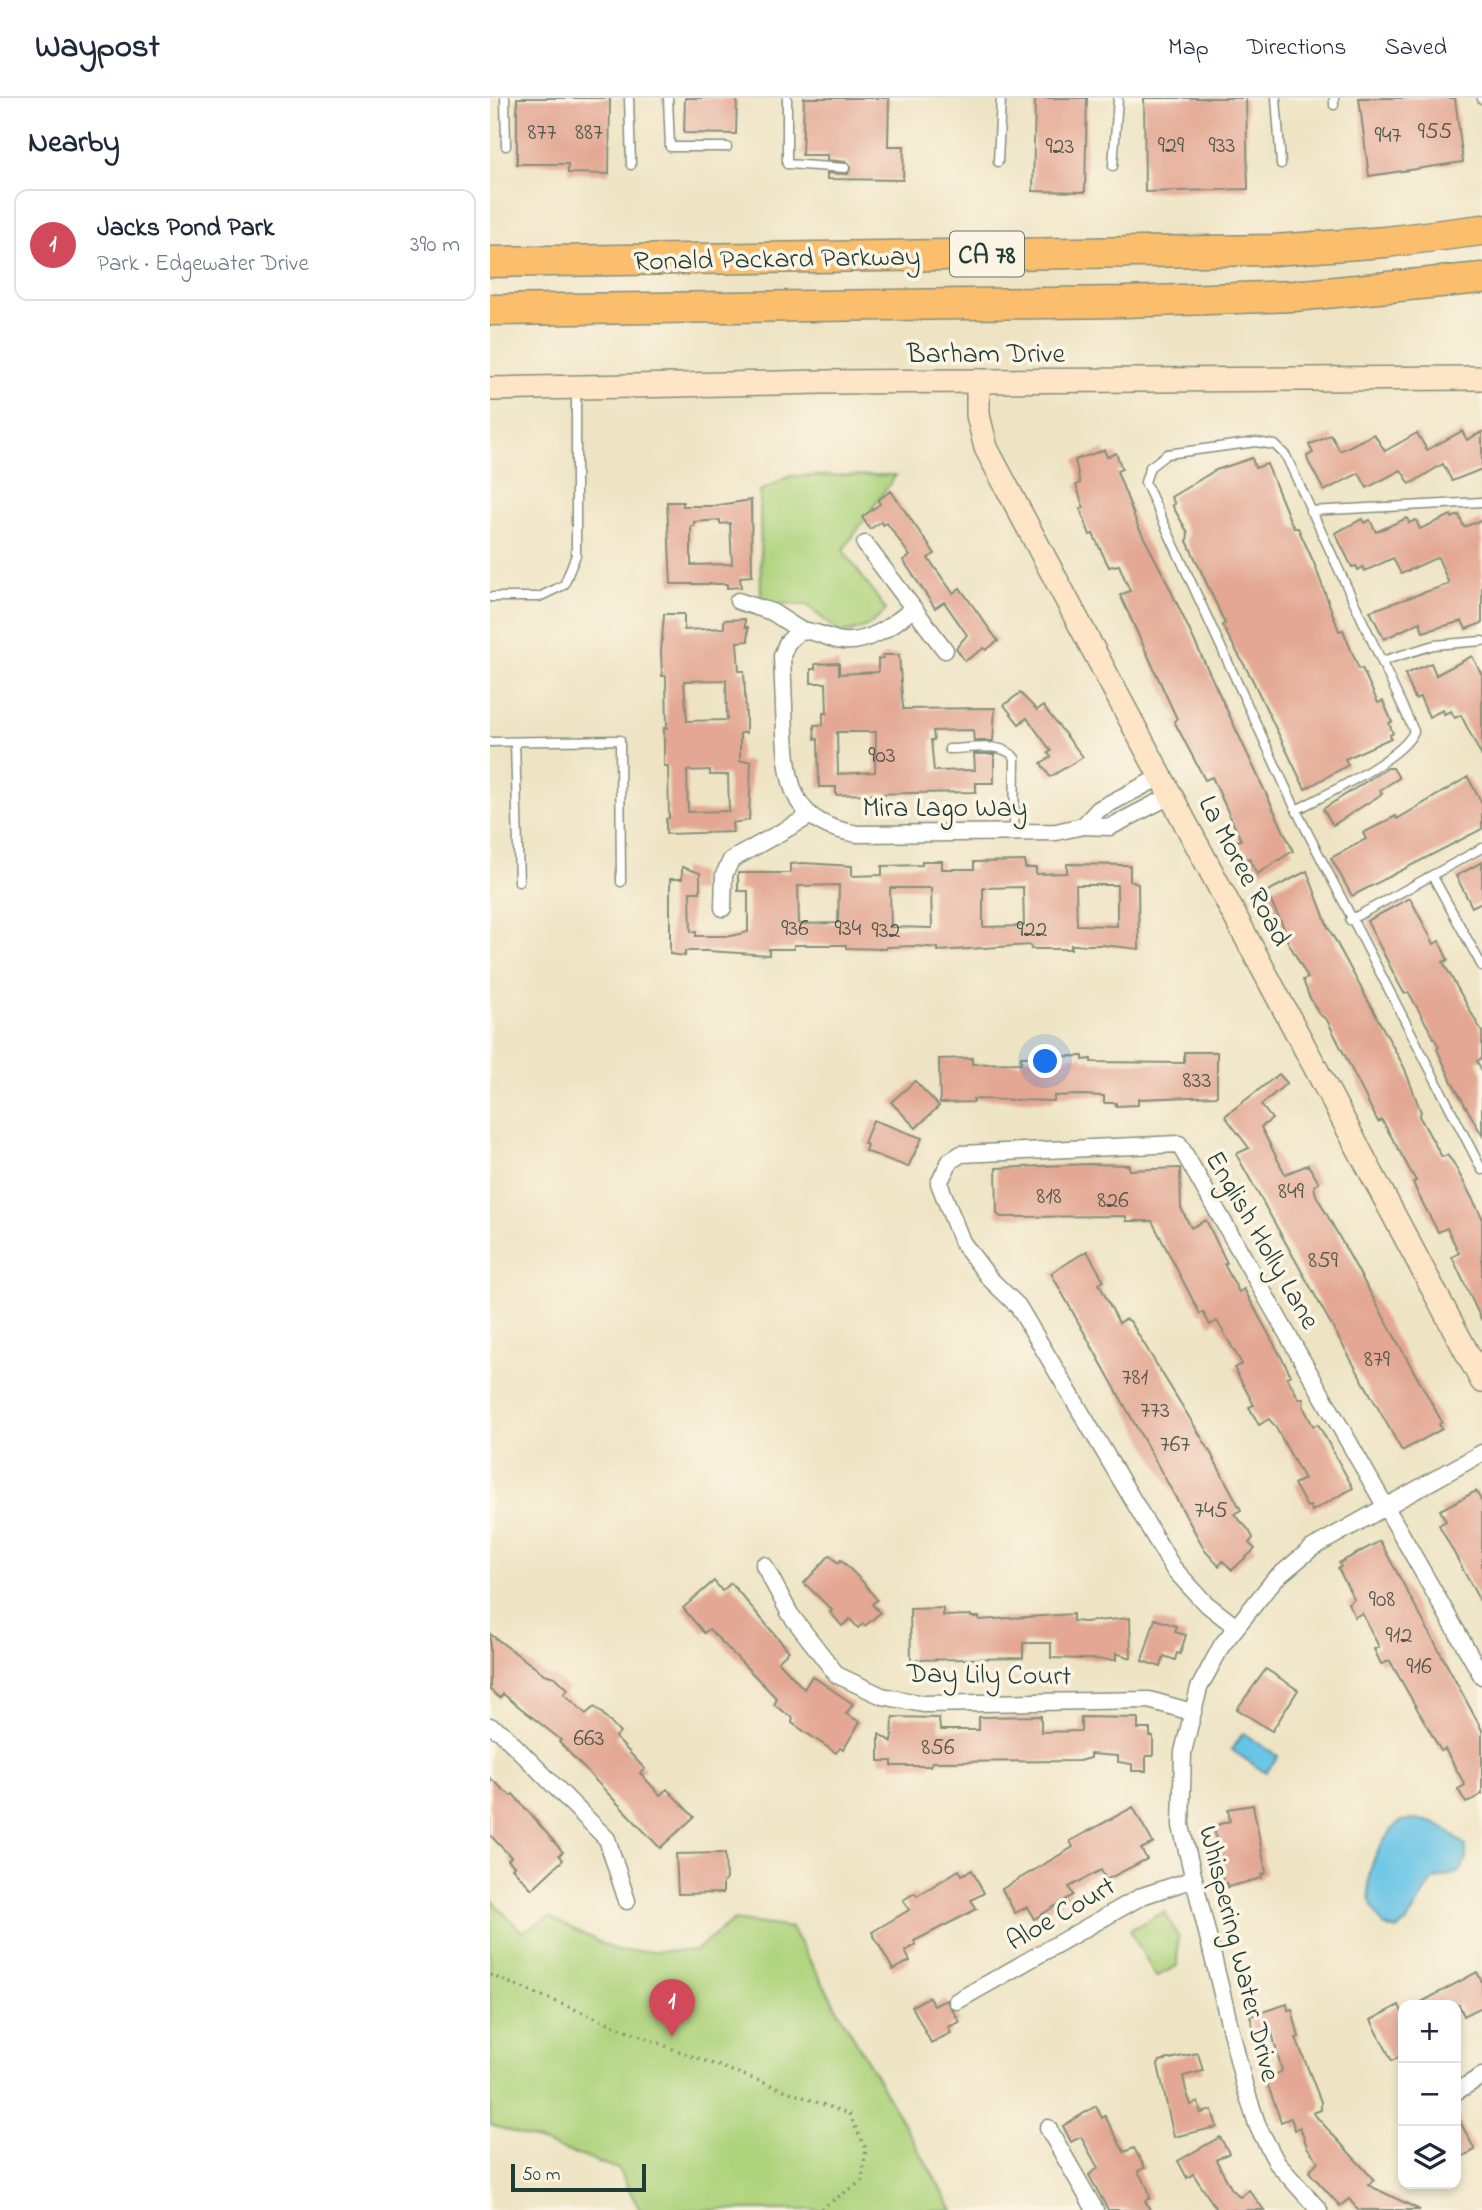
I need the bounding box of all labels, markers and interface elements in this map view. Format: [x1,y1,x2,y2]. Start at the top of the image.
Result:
text: Waypost [35,24,160,72]
text: Map [1168,31,1209,66]
text: Directions [1247,31,1346,66]
text: Saved [1384,31,1447,66]
house number: 955 [1418,115,1453,150]
house number: 877 [528,116,556,151]
house number: 887 [575,116,603,151]
house number: 947 [1375,119,1402,154]
text: Nearby [28,122,120,166]
house number: 929 [1158,129,1185,164]
house number: 933 [1208,129,1236,164]
house number: 923 [1045,130,1075,165]
text: Jacks Pond Park [97,210,274,248]
text: 1 [49,229,57,262]
text: 390 m [410,229,460,262]
road number: CA 78 [950,232,1024,276]
street label: Ronald Packard Parkway [633,237,921,284]
text: Park · Edgewater Drive [97,248,309,281]
street label: Barham Drive [906,335,1066,376]
house number: 903 [868,739,896,774]
street label: Mira Lago Way [863,789,1027,830]
street label: La Moree Road [1186,789,1300,955]
house number: 936 [781,912,809,947]
house number: 934 [834,912,862,947]
house number: 922 [1016,913,1048,948]
house number: 932 [871,914,901,949]
your location [1028,1044,1062,1078]
house number: 833 [1183,1064,1211,1099]
street label: English Holly Lane [1193,1144,1329,1338]
house number: 849 [1278,1175,1305,1210]
house number: 818 [1036,1180,1062,1215]
house number: 826 [1097,1184,1129,1219]
house number: 859 [1308,1244,1339,1279]
house number: 879 [1364,1343,1391,1378]
house number: 781 [1122,1361,1149,1396]
house number: 773 [1140,1394,1170,1429]
house number: 767 [1160,1428,1190,1463]
house number: 745 [1194,1494,1228,1529]
house number: 908 [1369,1583,1395,1618]
house number: 912 [1386,1619,1412,1654]
house number: 916 [1406,1650,1432,1685]
street label: Day Lily Court [905,1655,1072,1698]
house number: 663 [573,1722,605,1757]
house number: 856 [921,1731,955,1766]
street label: Whispering Water Drive [1186,1822,1289,2086]
street label: Aloe Court [1000,1867,1124,1963]
pin: 1 [649,1979,695,2037]
map controls [1398,2000,1461,2189]
button: + [1398,2000,1461,2063]
button: − [1398,2063,1461,2126]
button: layers [1398,2126,1461,2189]
scale bar [511,2161,646,2193]
text: 50 m [522,2162,561,2189]

